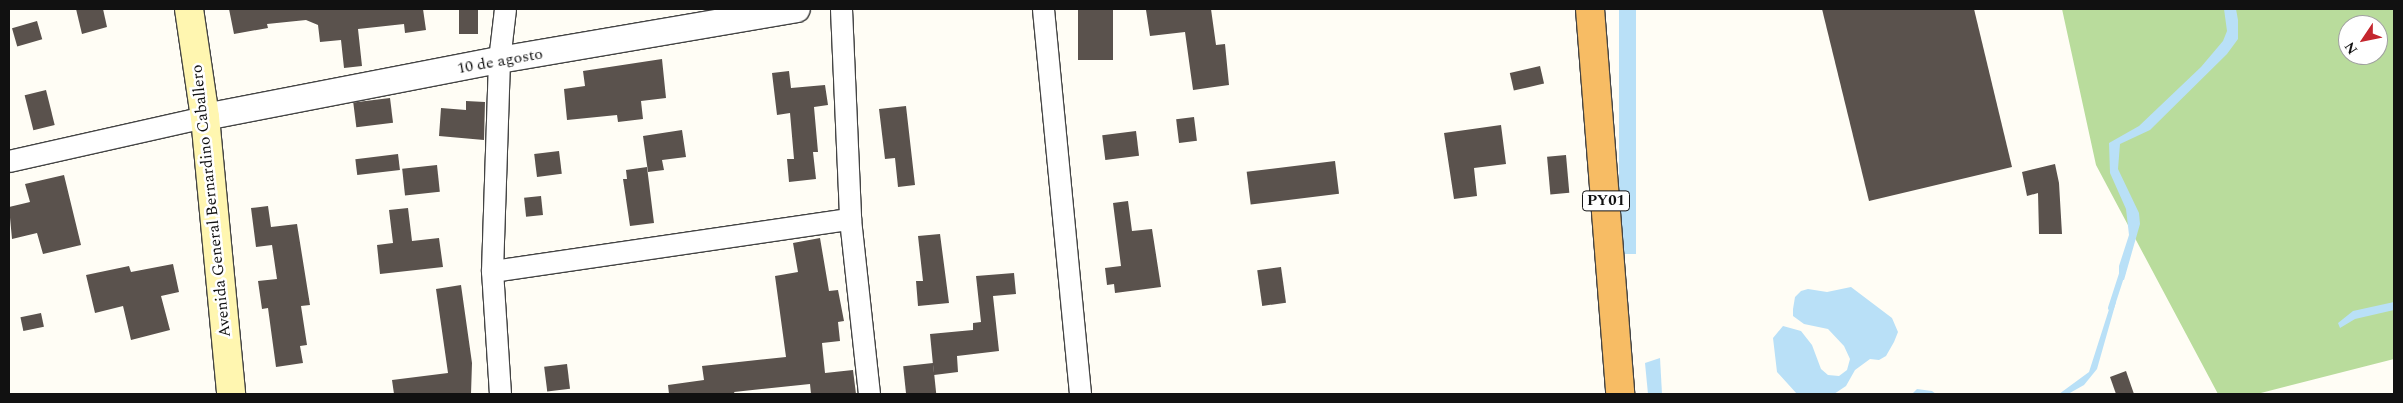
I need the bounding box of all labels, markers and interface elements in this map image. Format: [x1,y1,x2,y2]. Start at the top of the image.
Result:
north arrow [2338,15,2388,65]
text: N [2339,37,2363,59]
street label: 10 de agosto [456,44,544,78]
street label: Avenida General Bernardino Caballero [187,64,235,338]
road number: PY01 [1581,188,1631,214]

